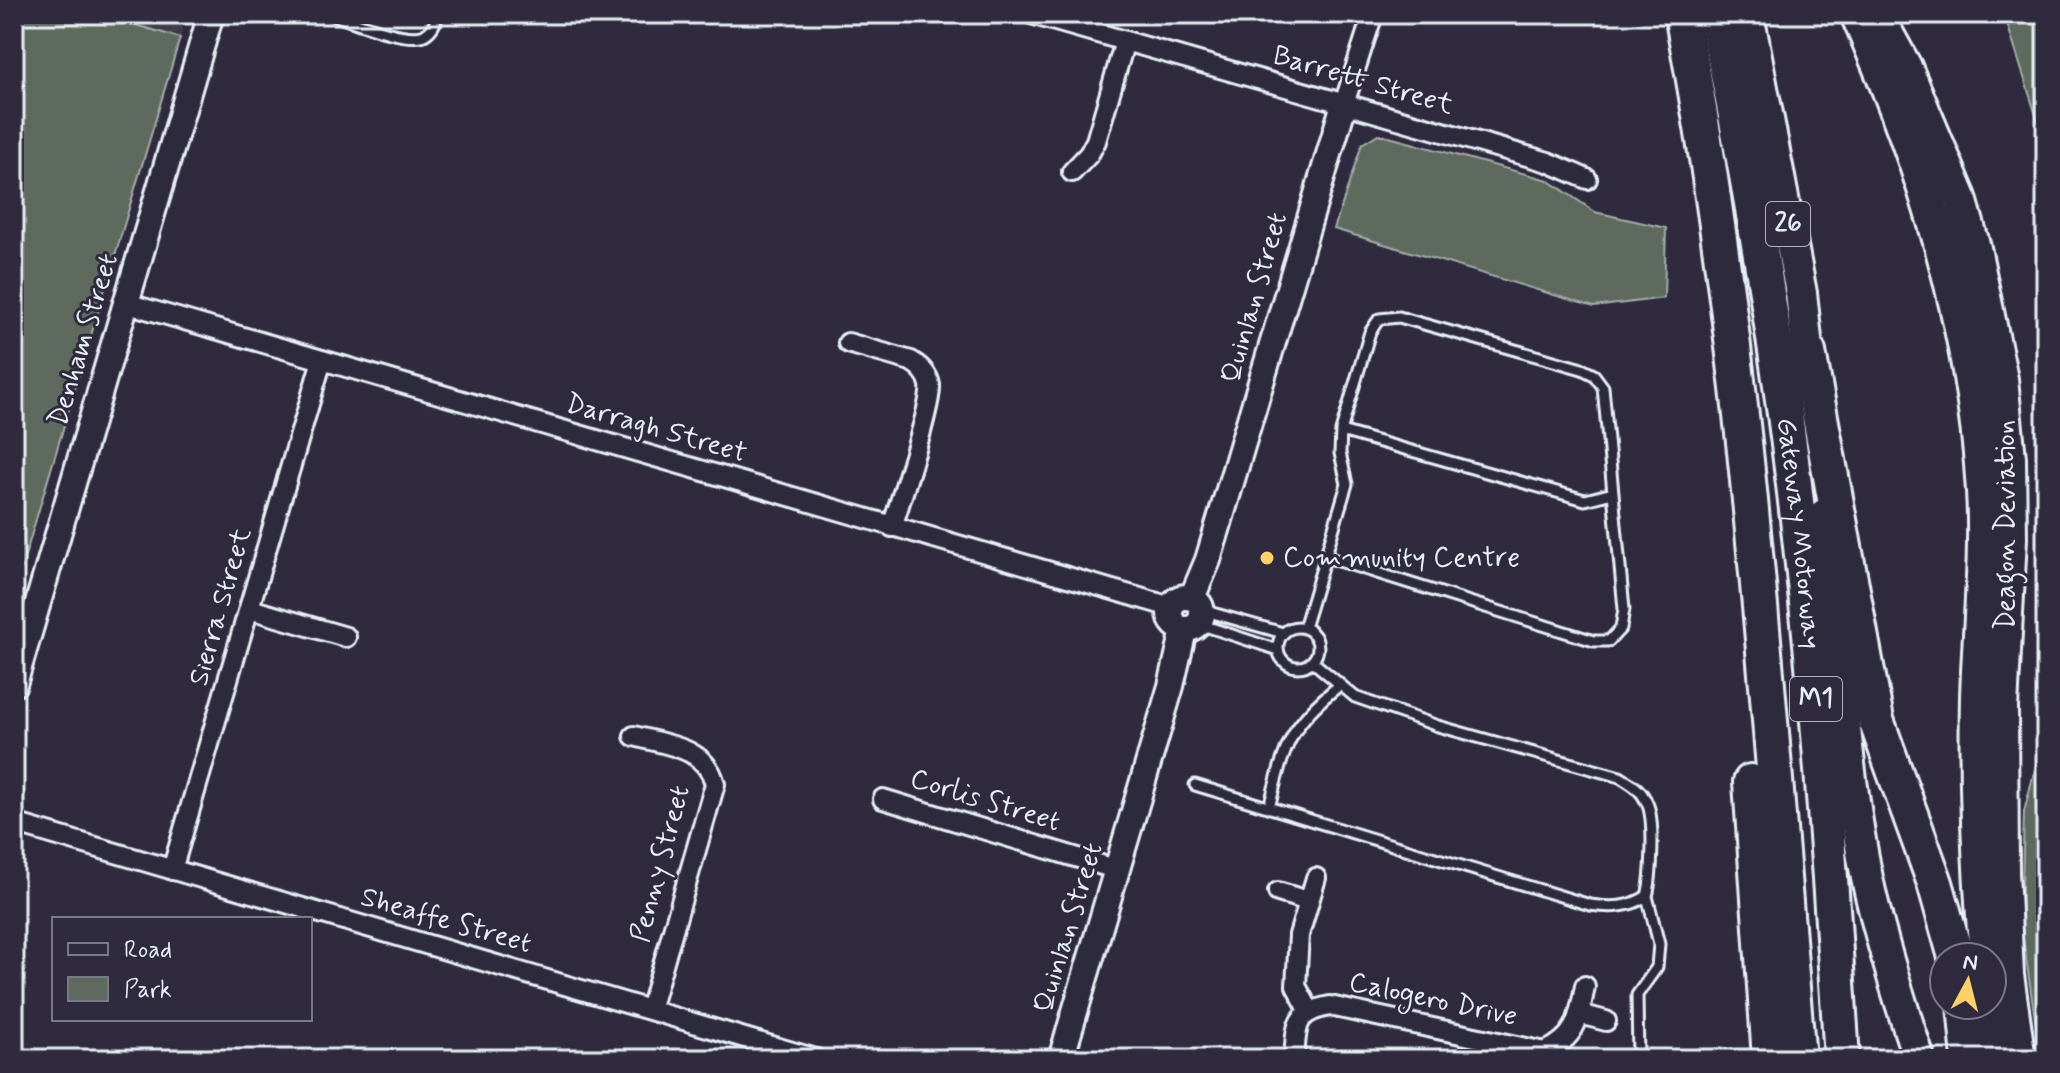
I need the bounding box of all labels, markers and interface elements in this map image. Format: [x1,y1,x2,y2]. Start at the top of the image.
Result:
street label: Barrett Street [1269,38,1458,125]
road number: 26 [1766,202,1810,246]
street label: Quinlan Street [1213,208,1297,388]
street label: Denham Street [40,249,128,431]
street label: Darragh Street [561,385,751,473]
street label: Gateway Motorway [1767,415,1830,651]
street label: Deagon Deviation [1988,420,2028,630]
street label: Sierra Street [181,523,261,690]
place label: Community Centre [1283,540,1520,577]
marker: Community Centre [1258,549,1276,567]
road number: M1 [1790,677,1842,721]
street label: Corlis Street [905,761,1065,841]
street label: Penny Street [622,781,700,947]
street label: Quinlan Street [1026,838,1112,1018]
street label: Sheaffe Street [356,879,536,963]
legend [52,917,312,1021]
text: Road [124,935,172,966]
north arrow [1928,941,2008,1021]
text: N [1961,948,1979,978]
street label: Calogero Drive [1345,964,1520,1038]
text: Park [124,975,172,1006]

